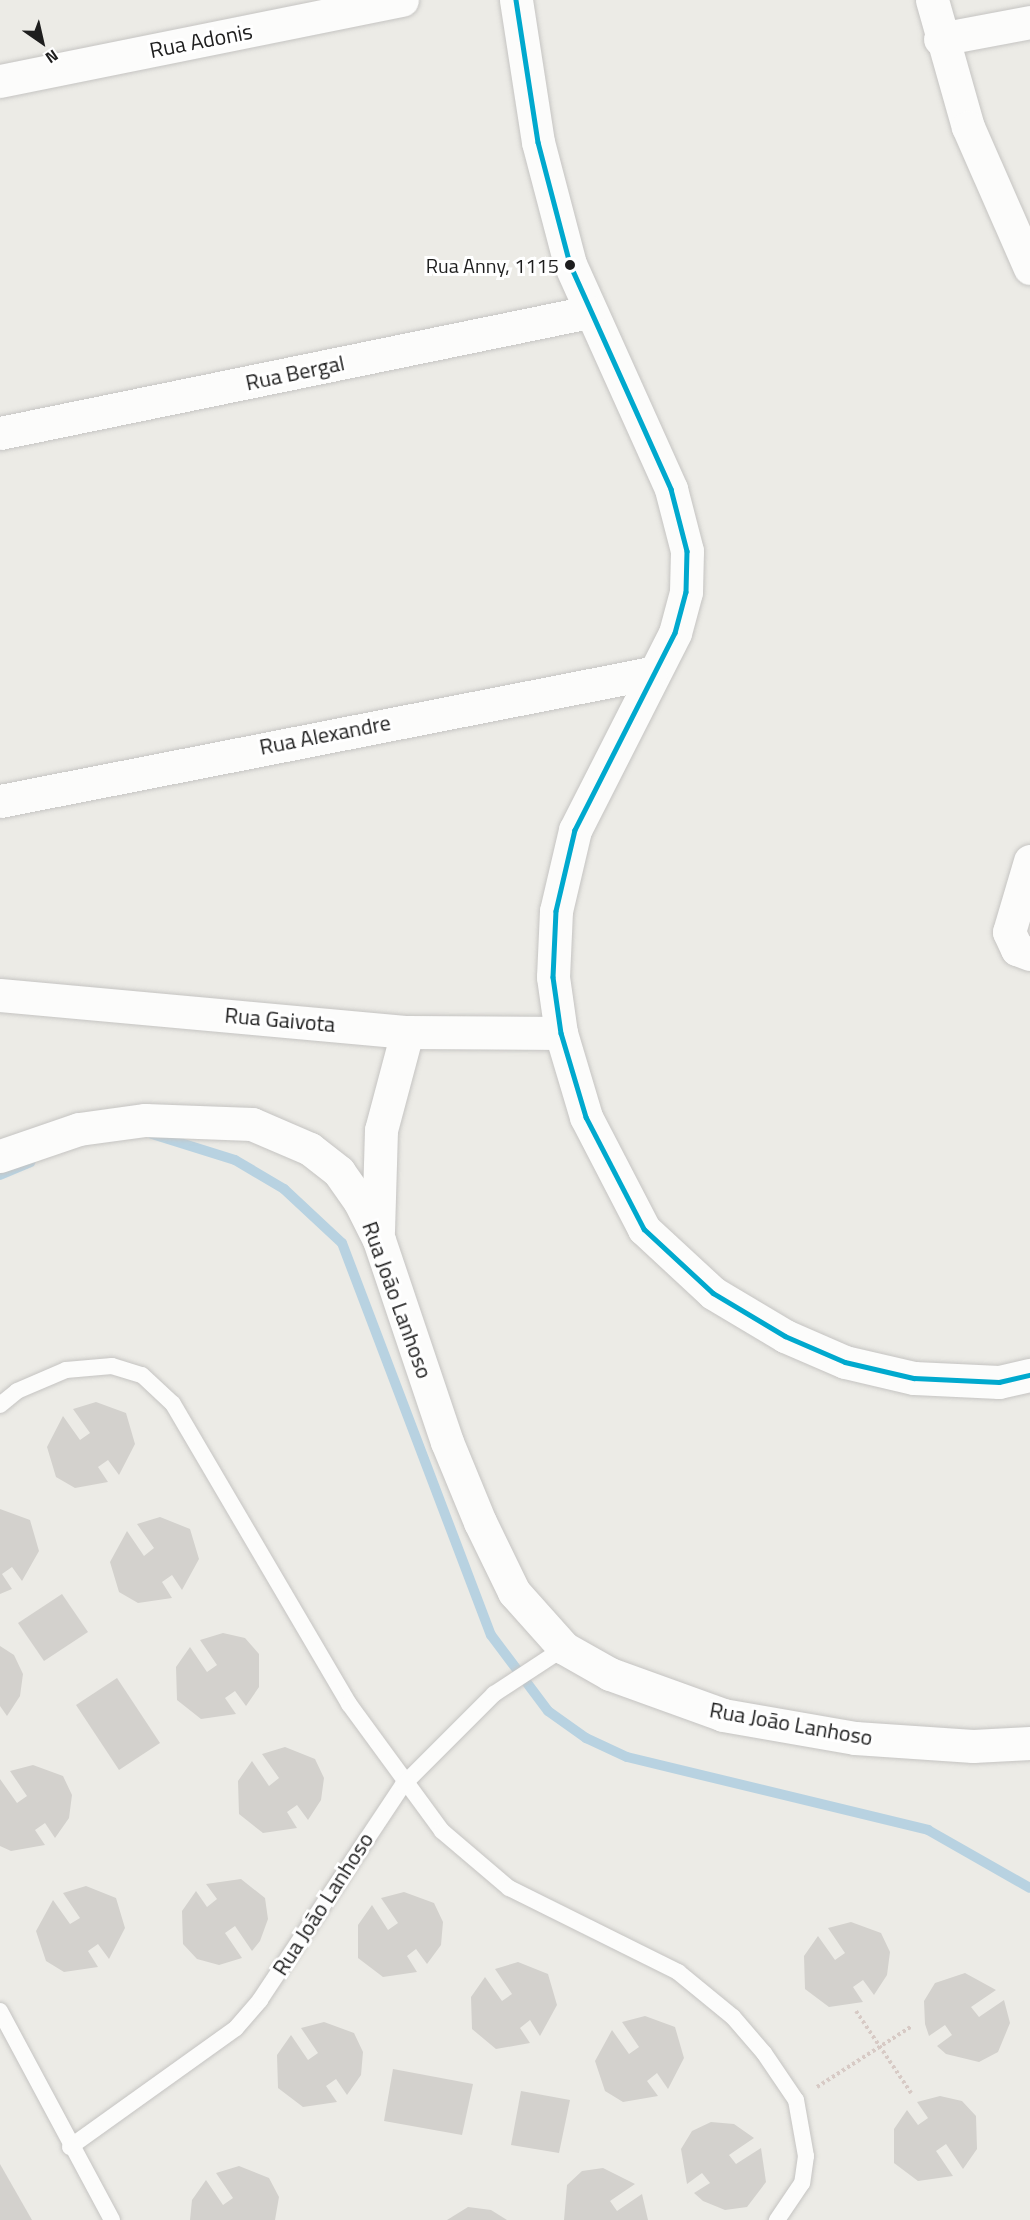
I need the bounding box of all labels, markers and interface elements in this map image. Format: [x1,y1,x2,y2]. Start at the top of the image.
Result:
north arrow [12,12,72,72]
street label: Rua Adonis [147,18,255,64]
text: N [41,44,63,70]
place label: Rua Anny, 1115 [426,253,559,277]
marker: Rua Anny, 1115 [564,259,576,271]
street label: Rua Bergal [243,350,347,396]
street label: Rua Alexandre [257,709,393,761]
street label: Rua Gaivota [224,1002,336,1038]
street label: Rua João Lanhoso [356,1218,438,1382]
street label: Rua João Lanhoso [707,1697,875,1751]
street label: Rua João Lanhoso [267,1828,379,1980]

